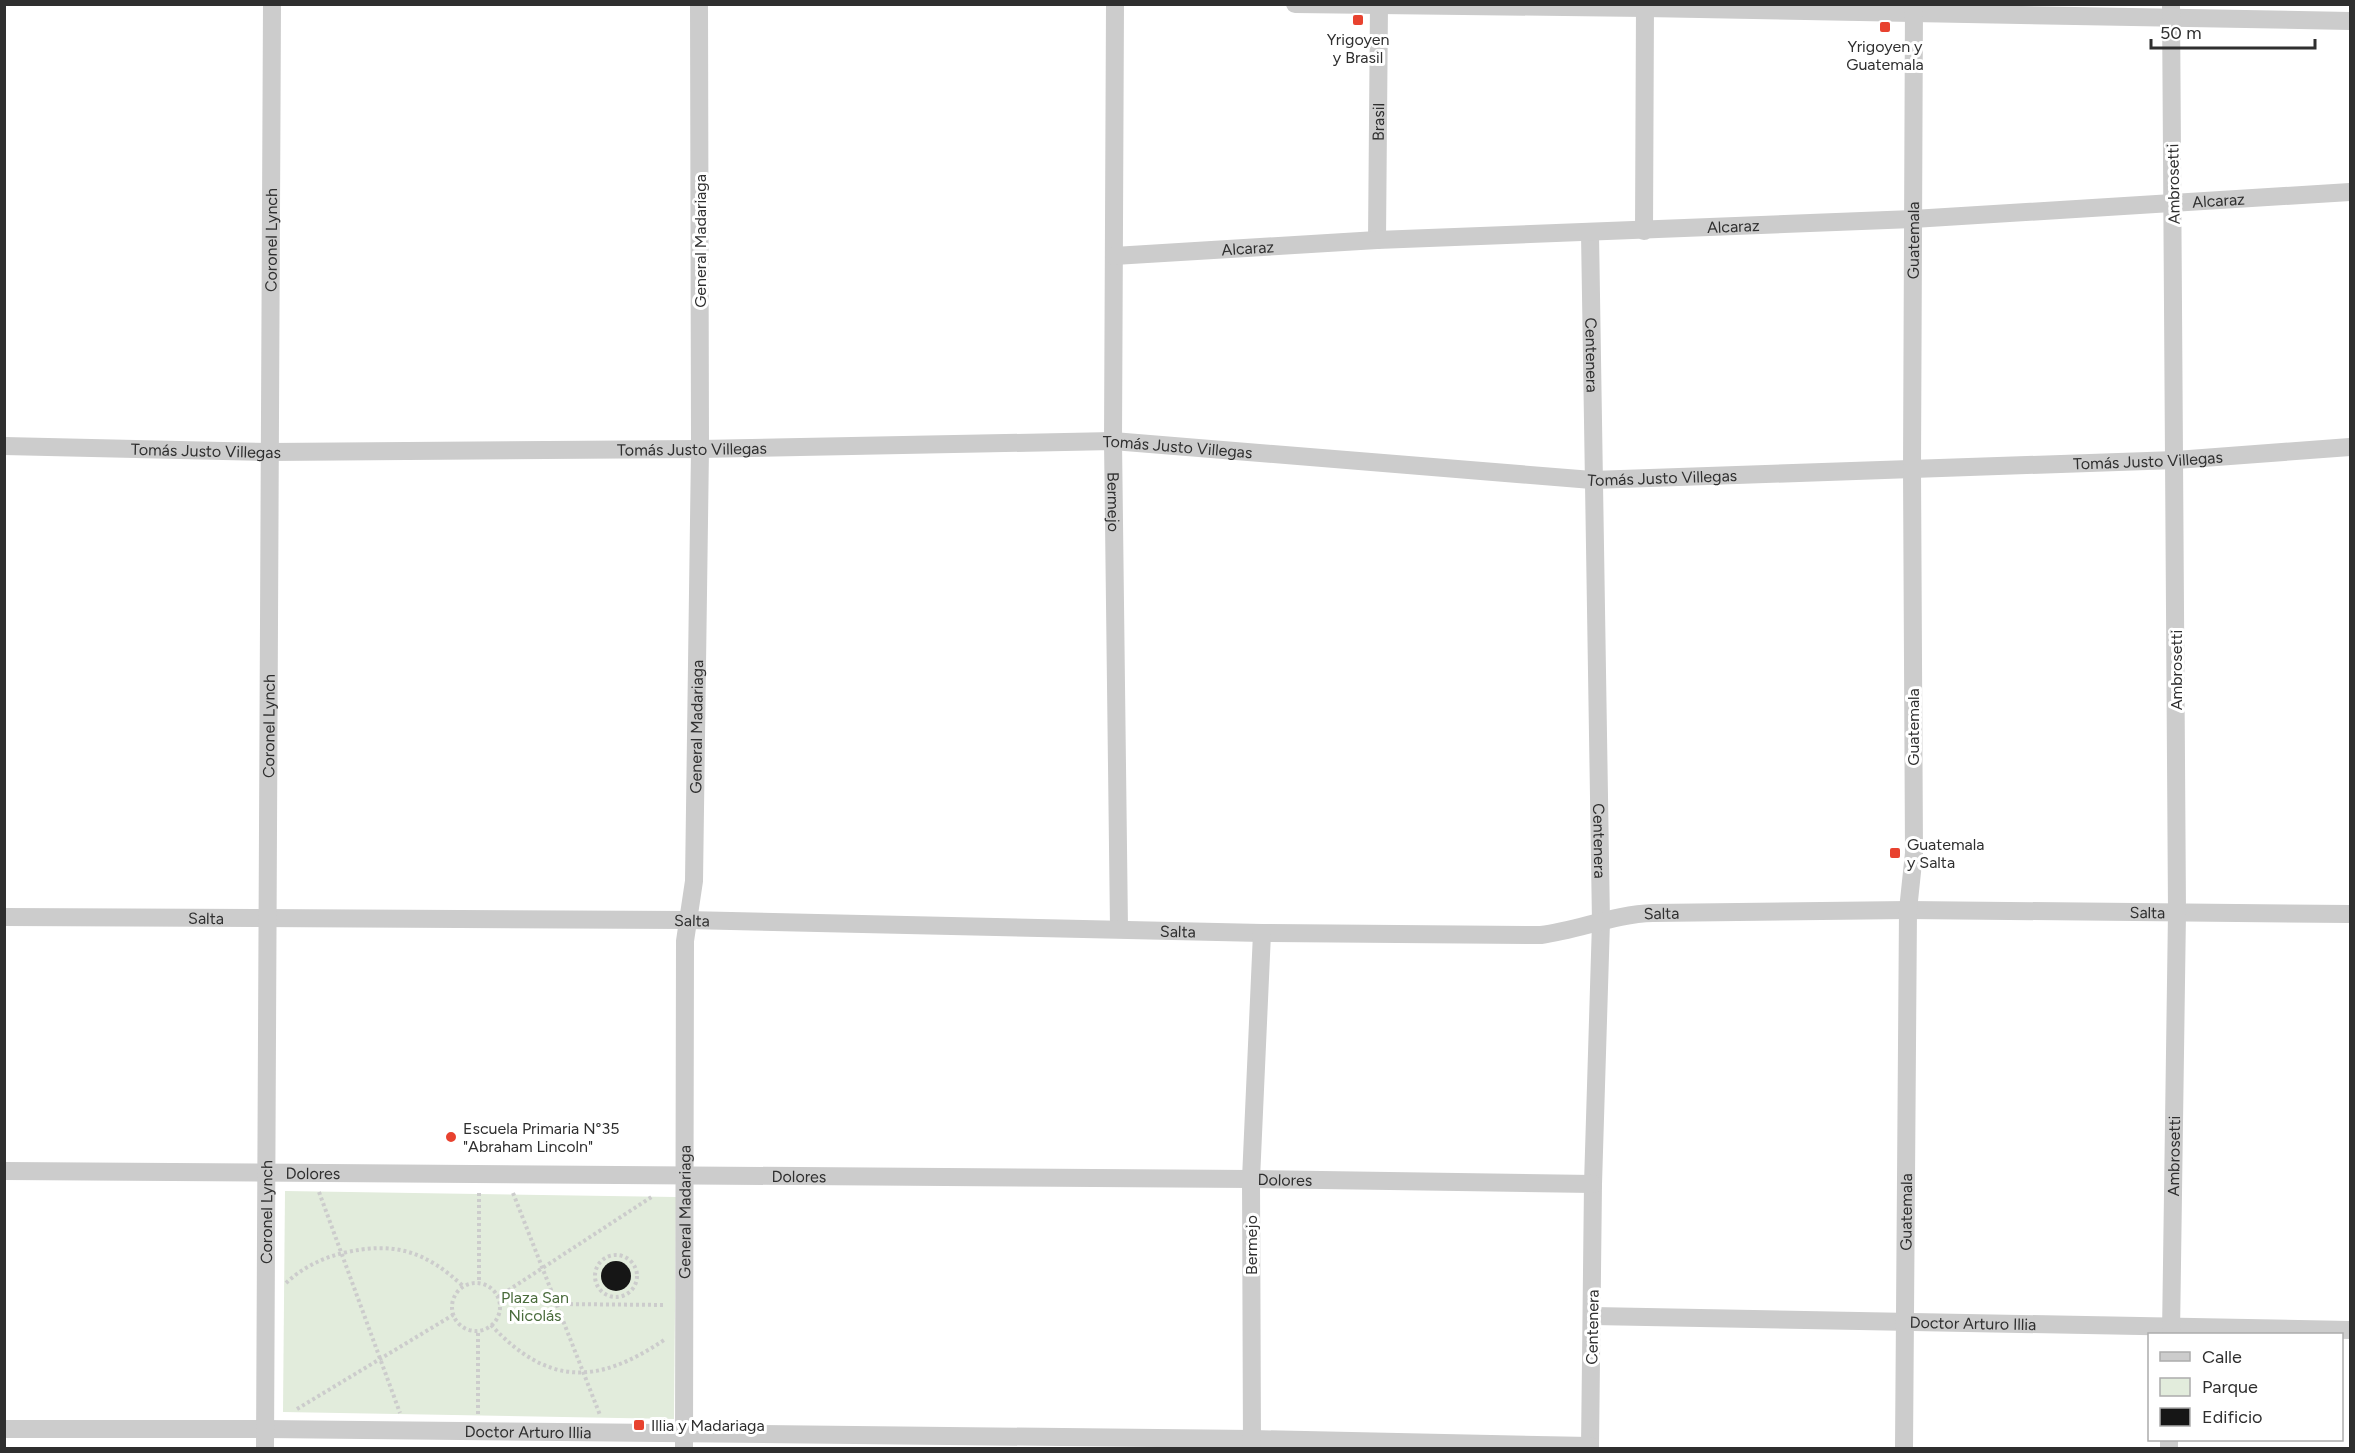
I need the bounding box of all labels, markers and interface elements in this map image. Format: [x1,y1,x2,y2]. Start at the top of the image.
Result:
scale bar [2151,12,2314,50]
marker: Yrigoyen y Brasil [1351,13,1365,27]
marker: Yrigoyen y Guatemala [1878,20,1892,34]
text: 50 m [2160,22,2202,44]
place label: Yrigoyen y Brasil [1327,30,1389,67]
place label: Yrigoyen y Guatemala [1846,37,1924,74]
street label: Brasil [1369,103,1388,141]
street label: Ambrosetti [2163,144,2184,224]
street label: General Madariaga [691,174,710,308]
street label: Coronel Lynch [262,188,281,292]
street label: Alcaraz [2192,190,2246,212]
street label: Guatemala [1904,202,1923,279]
street label: Alcaraz [1707,216,1760,237]
street label: Alcaraz [1221,237,1275,259]
street label: Centenera [1581,317,1602,393]
street label: Tomás Justo Villegas [1103,432,1253,462]
street label: Tomás Justo Villegas [617,439,767,460]
street label: Tomás Justo Villegas [131,440,281,462]
street label: Tomás Justo Villegas [2073,448,2223,474]
street label: Tomás Justo Villegas [1587,466,1737,490]
street label: Bermejo [1103,472,1123,532]
street label: Ambrosetti [2167,630,2186,710]
street label: General Madariaga [686,660,707,794]
street label: Coronel Lynch [259,674,279,778]
street label: Guatemala [1904,688,1923,766]
street label: Centenera [1589,803,1609,879]
place label: Guatemala y Salta [1907,835,1984,872]
marker: Guatemala y Salta [1888,846,1902,860]
street label: Salta [2130,903,2165,922]
street label: Salta [1643,904,1679,923]
street label: Salta [188,909,224,928]
street label: Salta [674,911,710,931]
street label: Salta [1160,922,1196,941]
street label: Ambrosetti [2164,1116,2184,1196]
place label: Escuela Primaria N°35 "Abraham Lincoln" [463,1119,619,1156]
marker: Escuela Primaria N°35 "Abraham Lincoln" [444,1130,458,1144]
street label: General Madariaga [675,1145,695,1279]
street label: Coronel Lynch [257,1160,276,1264]
street label: Dolores [286,1164,340,1183]
street label: Dolores [772,1167,826,1186]
street label: Dolores [1257,1170,1312,1190]
street label: Guatemala [1896,1173,1916,1251]
street label: Bermejo [1242,1215,1261,1275]
park label: Plaza San Nicolás [501,1288,569,1325]
street label: Centenera [1582,1289,1603,1365]
street label: Doctor Arturo Illia [1909,1313,2037,1334]
legend [2148,1333,2343,1441]
text: Calle [2202,1346,2242,1368]
text: Parque [2202,1376,2258,1398]
text: Edificio [2202,1406,2263,1428]
place label: Illia y Madariaga [651,1416,765,1435]
marker: Illia y Madariaga [632,1418,646,1432]
street label: Doctor Arturo Illia [464,1422,591,1442]

